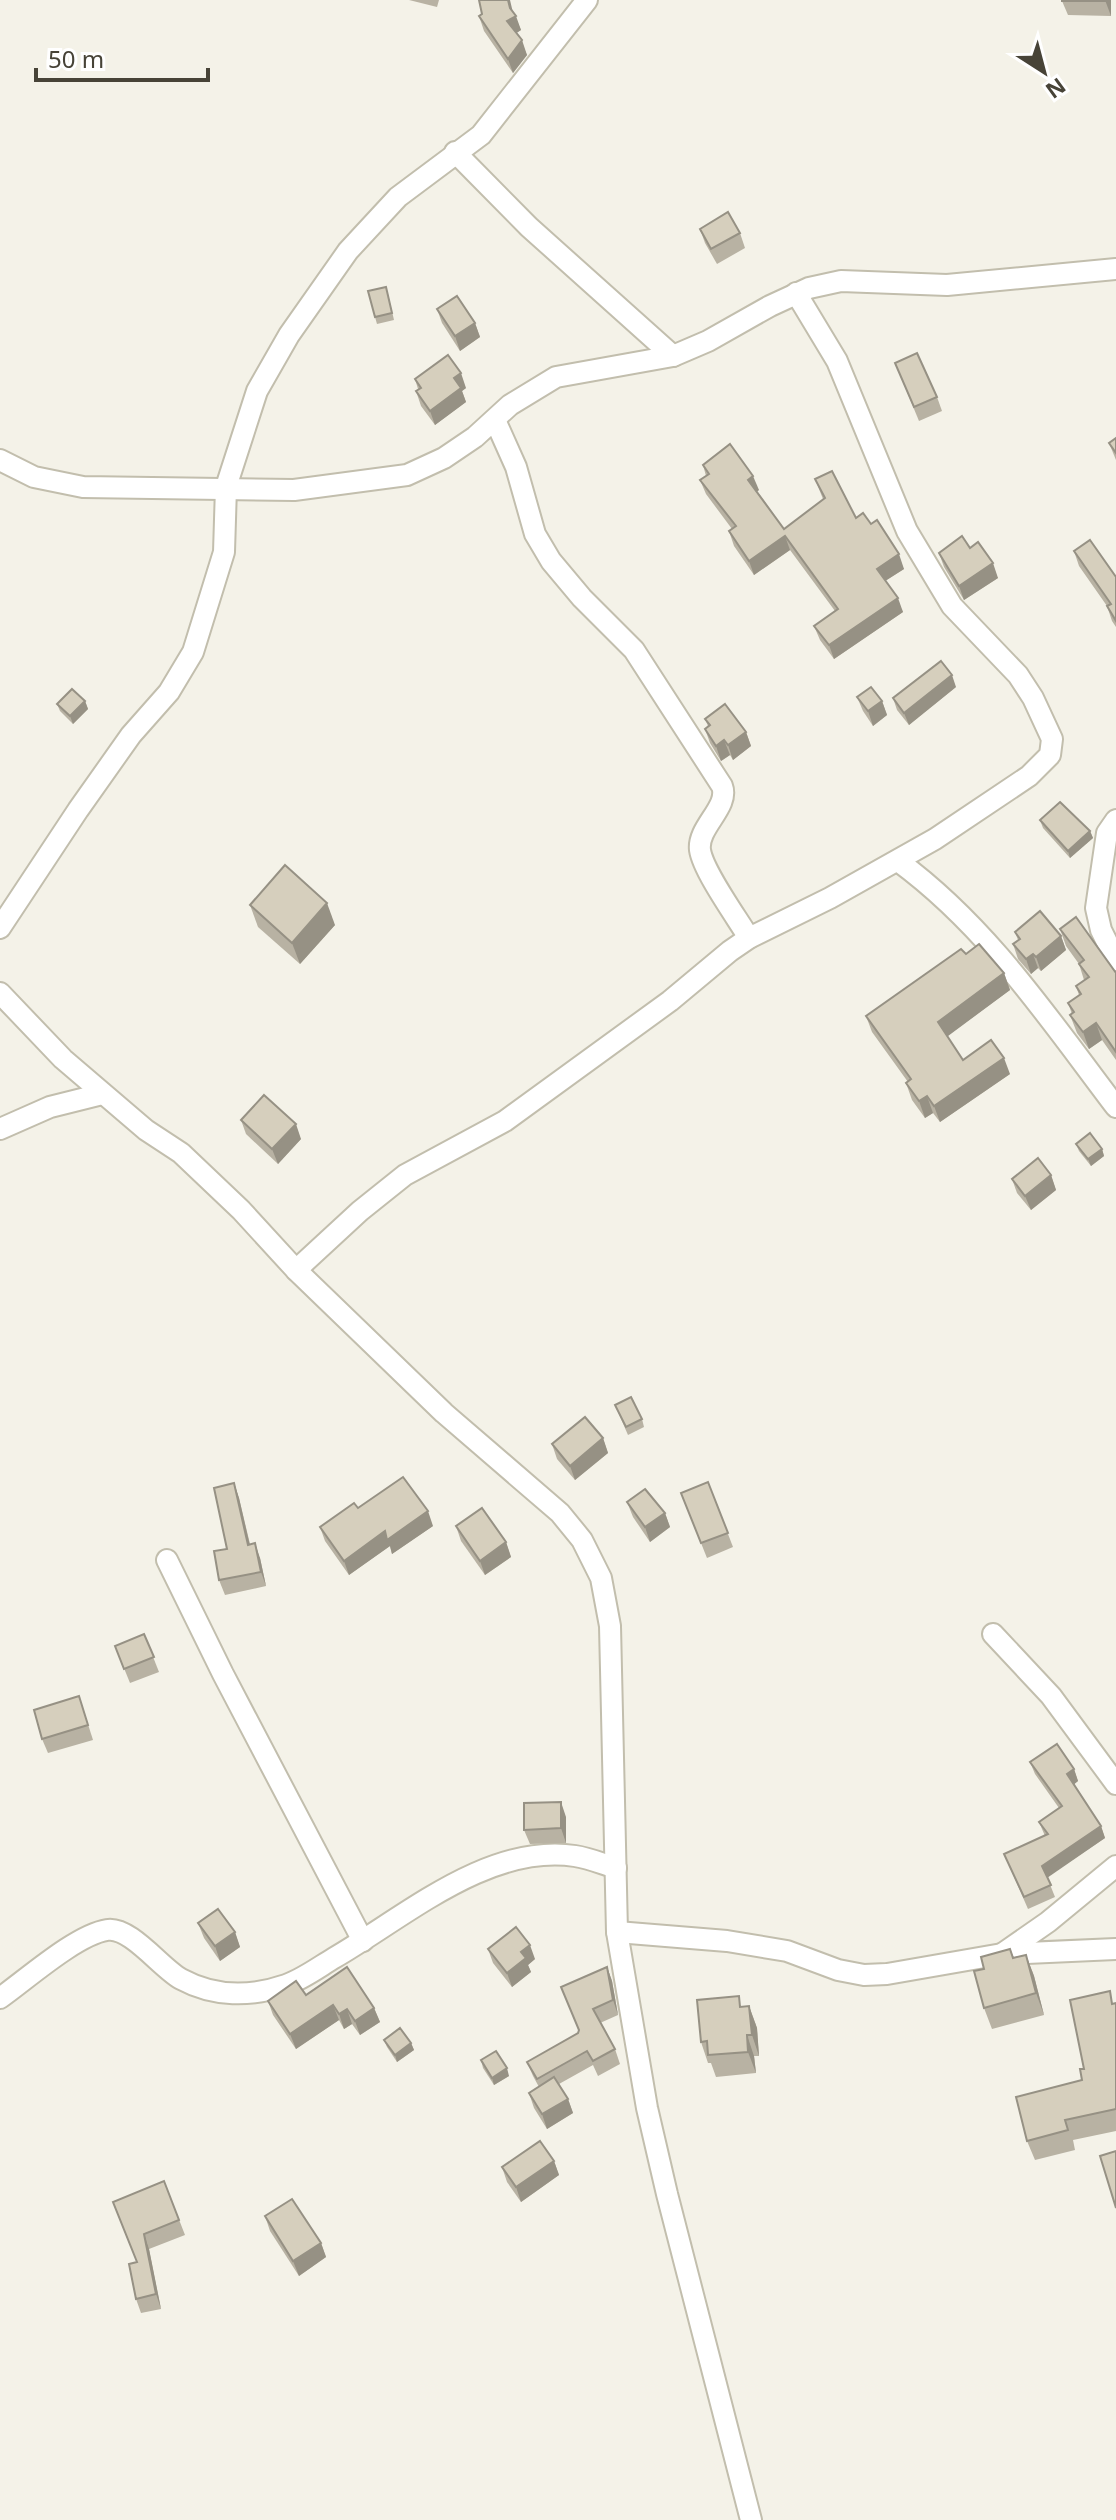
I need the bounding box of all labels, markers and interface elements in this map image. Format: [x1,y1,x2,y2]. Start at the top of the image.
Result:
scale bar [36,32,208,82]
north arrow [1004,32,1084,112]
text: 50 m [48,42,104,75]
text: N [1040,72,1072,106]

